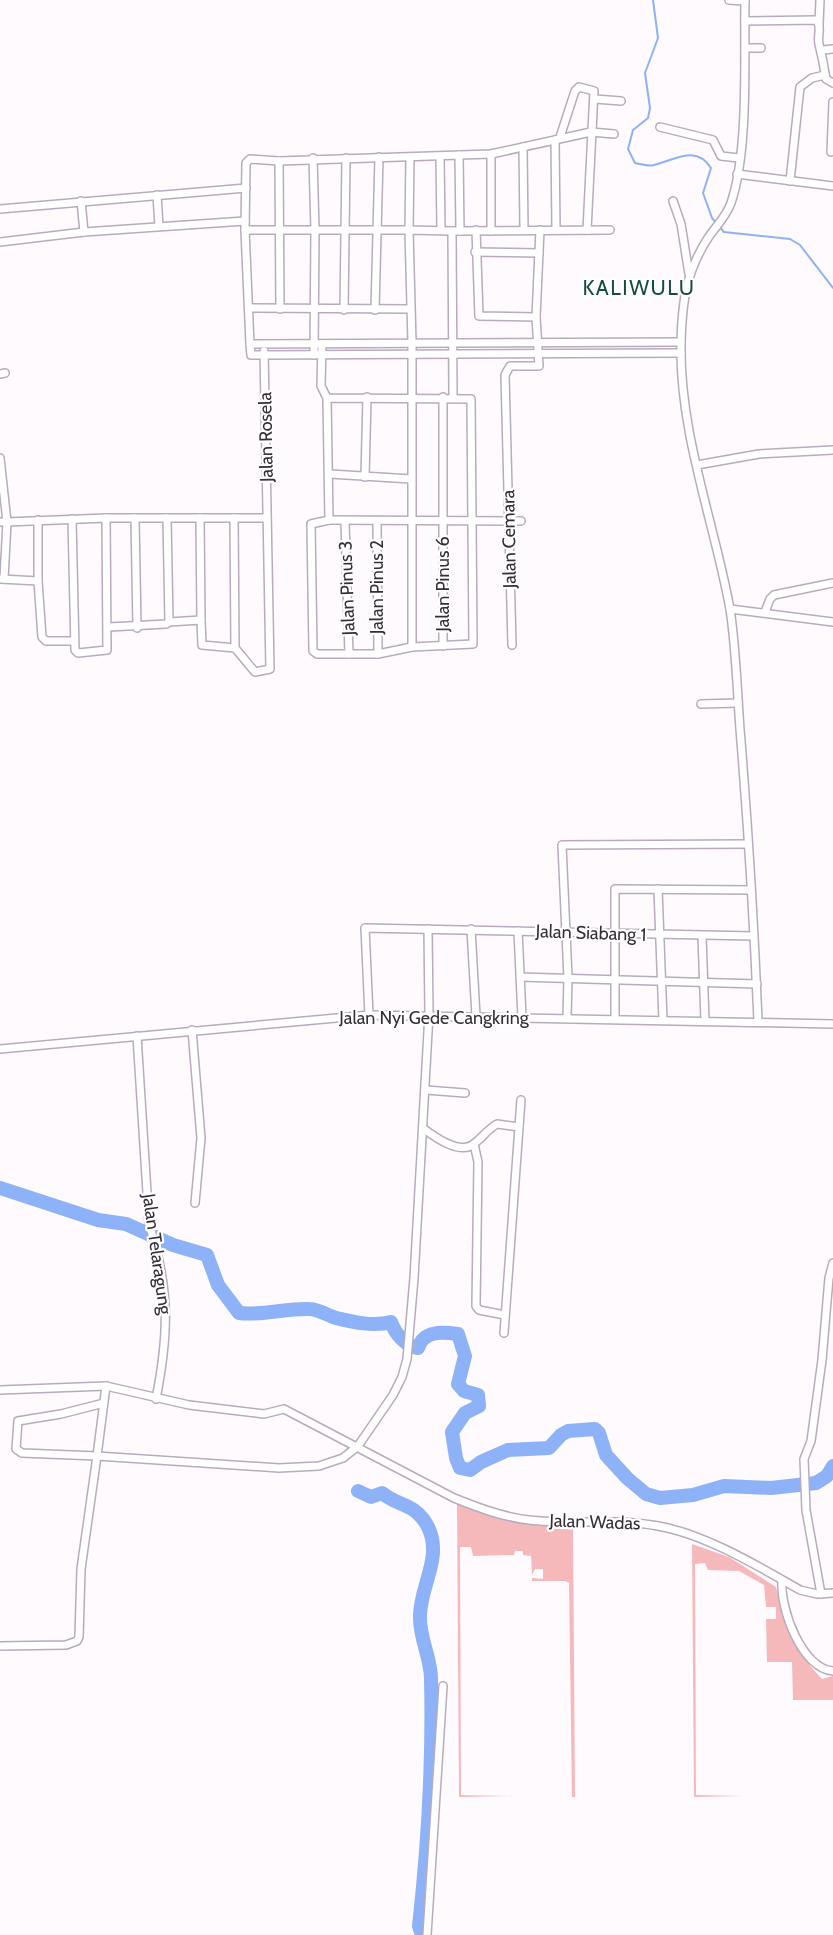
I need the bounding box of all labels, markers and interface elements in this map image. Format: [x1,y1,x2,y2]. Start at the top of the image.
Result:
district label: KALIWULU [582,275,696,300]
street label: Jalan Rosela [254,391,278,483]
street label: Jalan Cemara [497,489,521,590]
street label: Jalan Pinus 6 [432,536,454,633]
street label: Jalan Pinus 3 [334,540,360,637]
street label: Jalan Pinus 2 [366,540,388,635]
street label: Jalan Siabang 1 [534,920,647,946]
street label: Jalan Nyi Gede Cangkring [338,1007,530,1029]
street label: Jalan Telaragung [137,1191,177,1317]
street label: Jalan Wadas [548,1509,641,1535]

